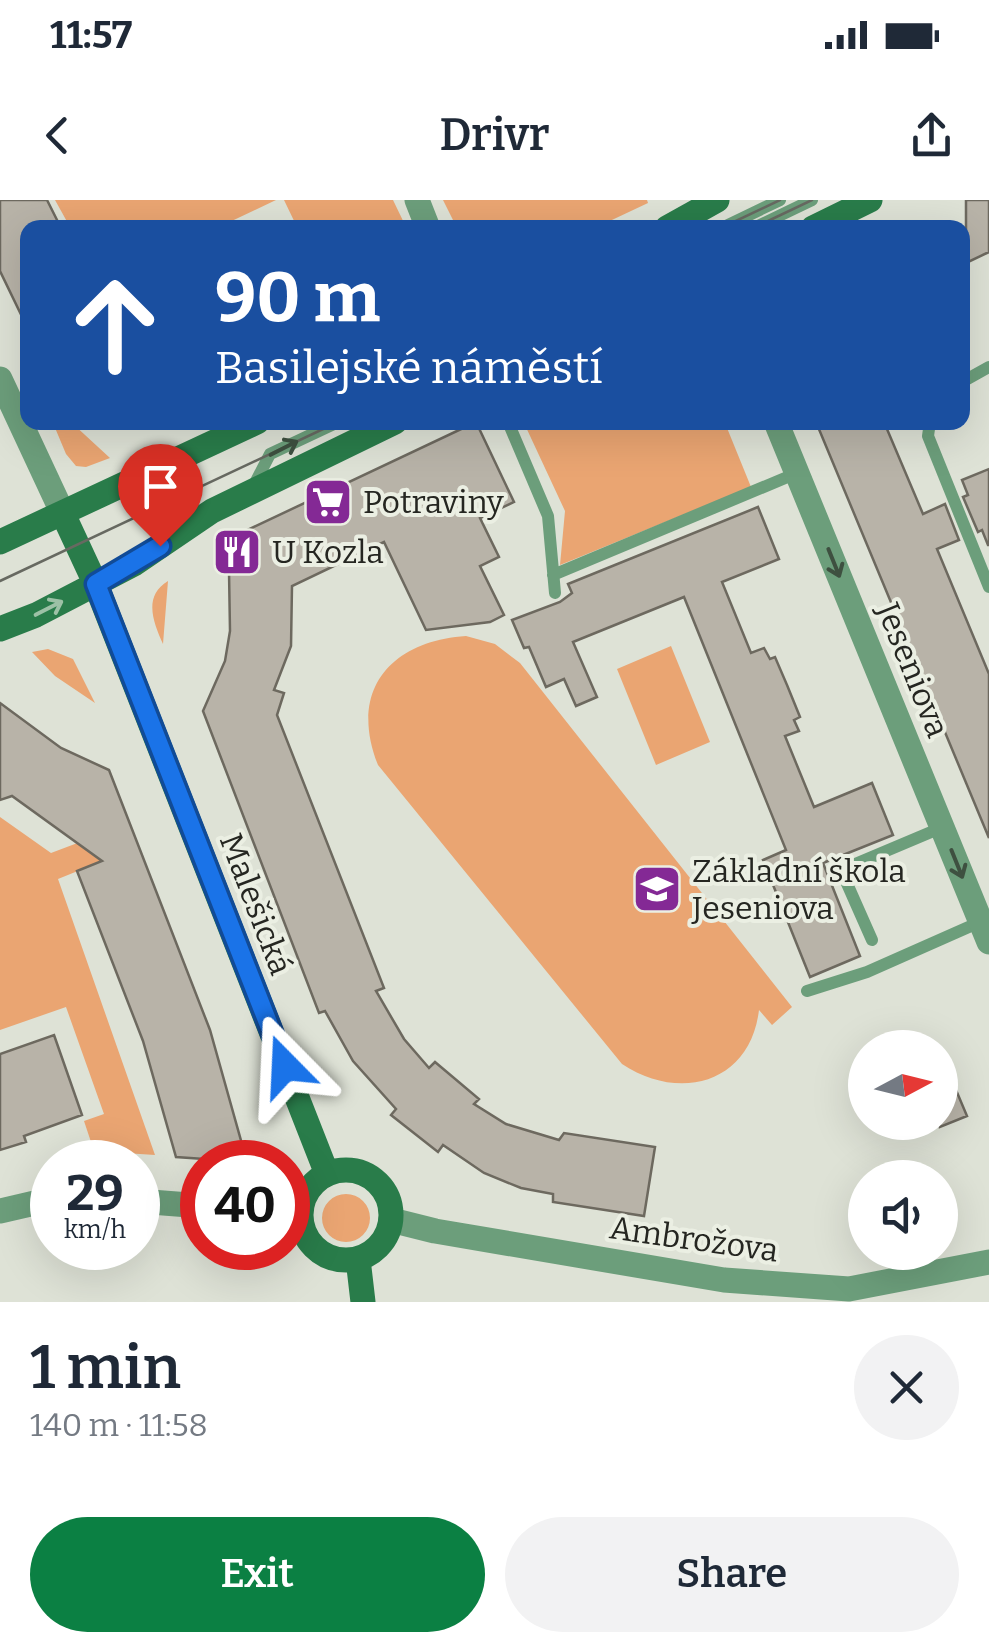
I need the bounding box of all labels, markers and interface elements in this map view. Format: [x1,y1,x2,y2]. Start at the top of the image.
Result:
text: 11:57 [50,12,132,58]
icon: back [30,108,85,163]
text: Drivr [440,108,549,162]
icon: share [904,108,959,163]
text: 90 m [215,256,380,340]
icon: ahead [50,260,180,390]
text: Basilejské náměstí [215,341,603,395]
one-way arrow [269,438,299,457]
pin [118,444,203,547]
icon: arrive [133,459,188,514]
supermarket icon: Potraviny [302,476,354,528]
place label: Potraviny [363,483,505,521]
restaurant icon: U Kozla [211,526,263,578]
place label: U Kozla [272,533,384,571]
one-way arrow [827,547,845,578]
street label: Jeseniova [868,596,957,743]
one-way arrow [33,598,63,617]
street label: Malešická [212,828,300,980]
one-way arrow [950,848,968,879]
place label: Základní škola Jeseniova [691,852,906,927]
school or university icon: Základní škola Jeseniova [631,863,683,915]
position arrow [233,1014,337,1118]
north arrow [848,1030,958,1140]
map controls [848,1030,958,1270]
speed limit sign: 40 [180,1140,310,1270]
button: sound [848,1160,958,1270]
text: 29 [66,1163,124,1223]
street label: Ambrožova [607,1208,781,1270]
text: km/h [64,1215,126,1245]
text: 1 min [30,1332,181,1404]
button: close [854,1335,959,1440]
text: 140 m · 11:58 [30,1406,208,1444]
button: Exit [30,1517,485,1632]
button: Share [505,1517,959,1632]

